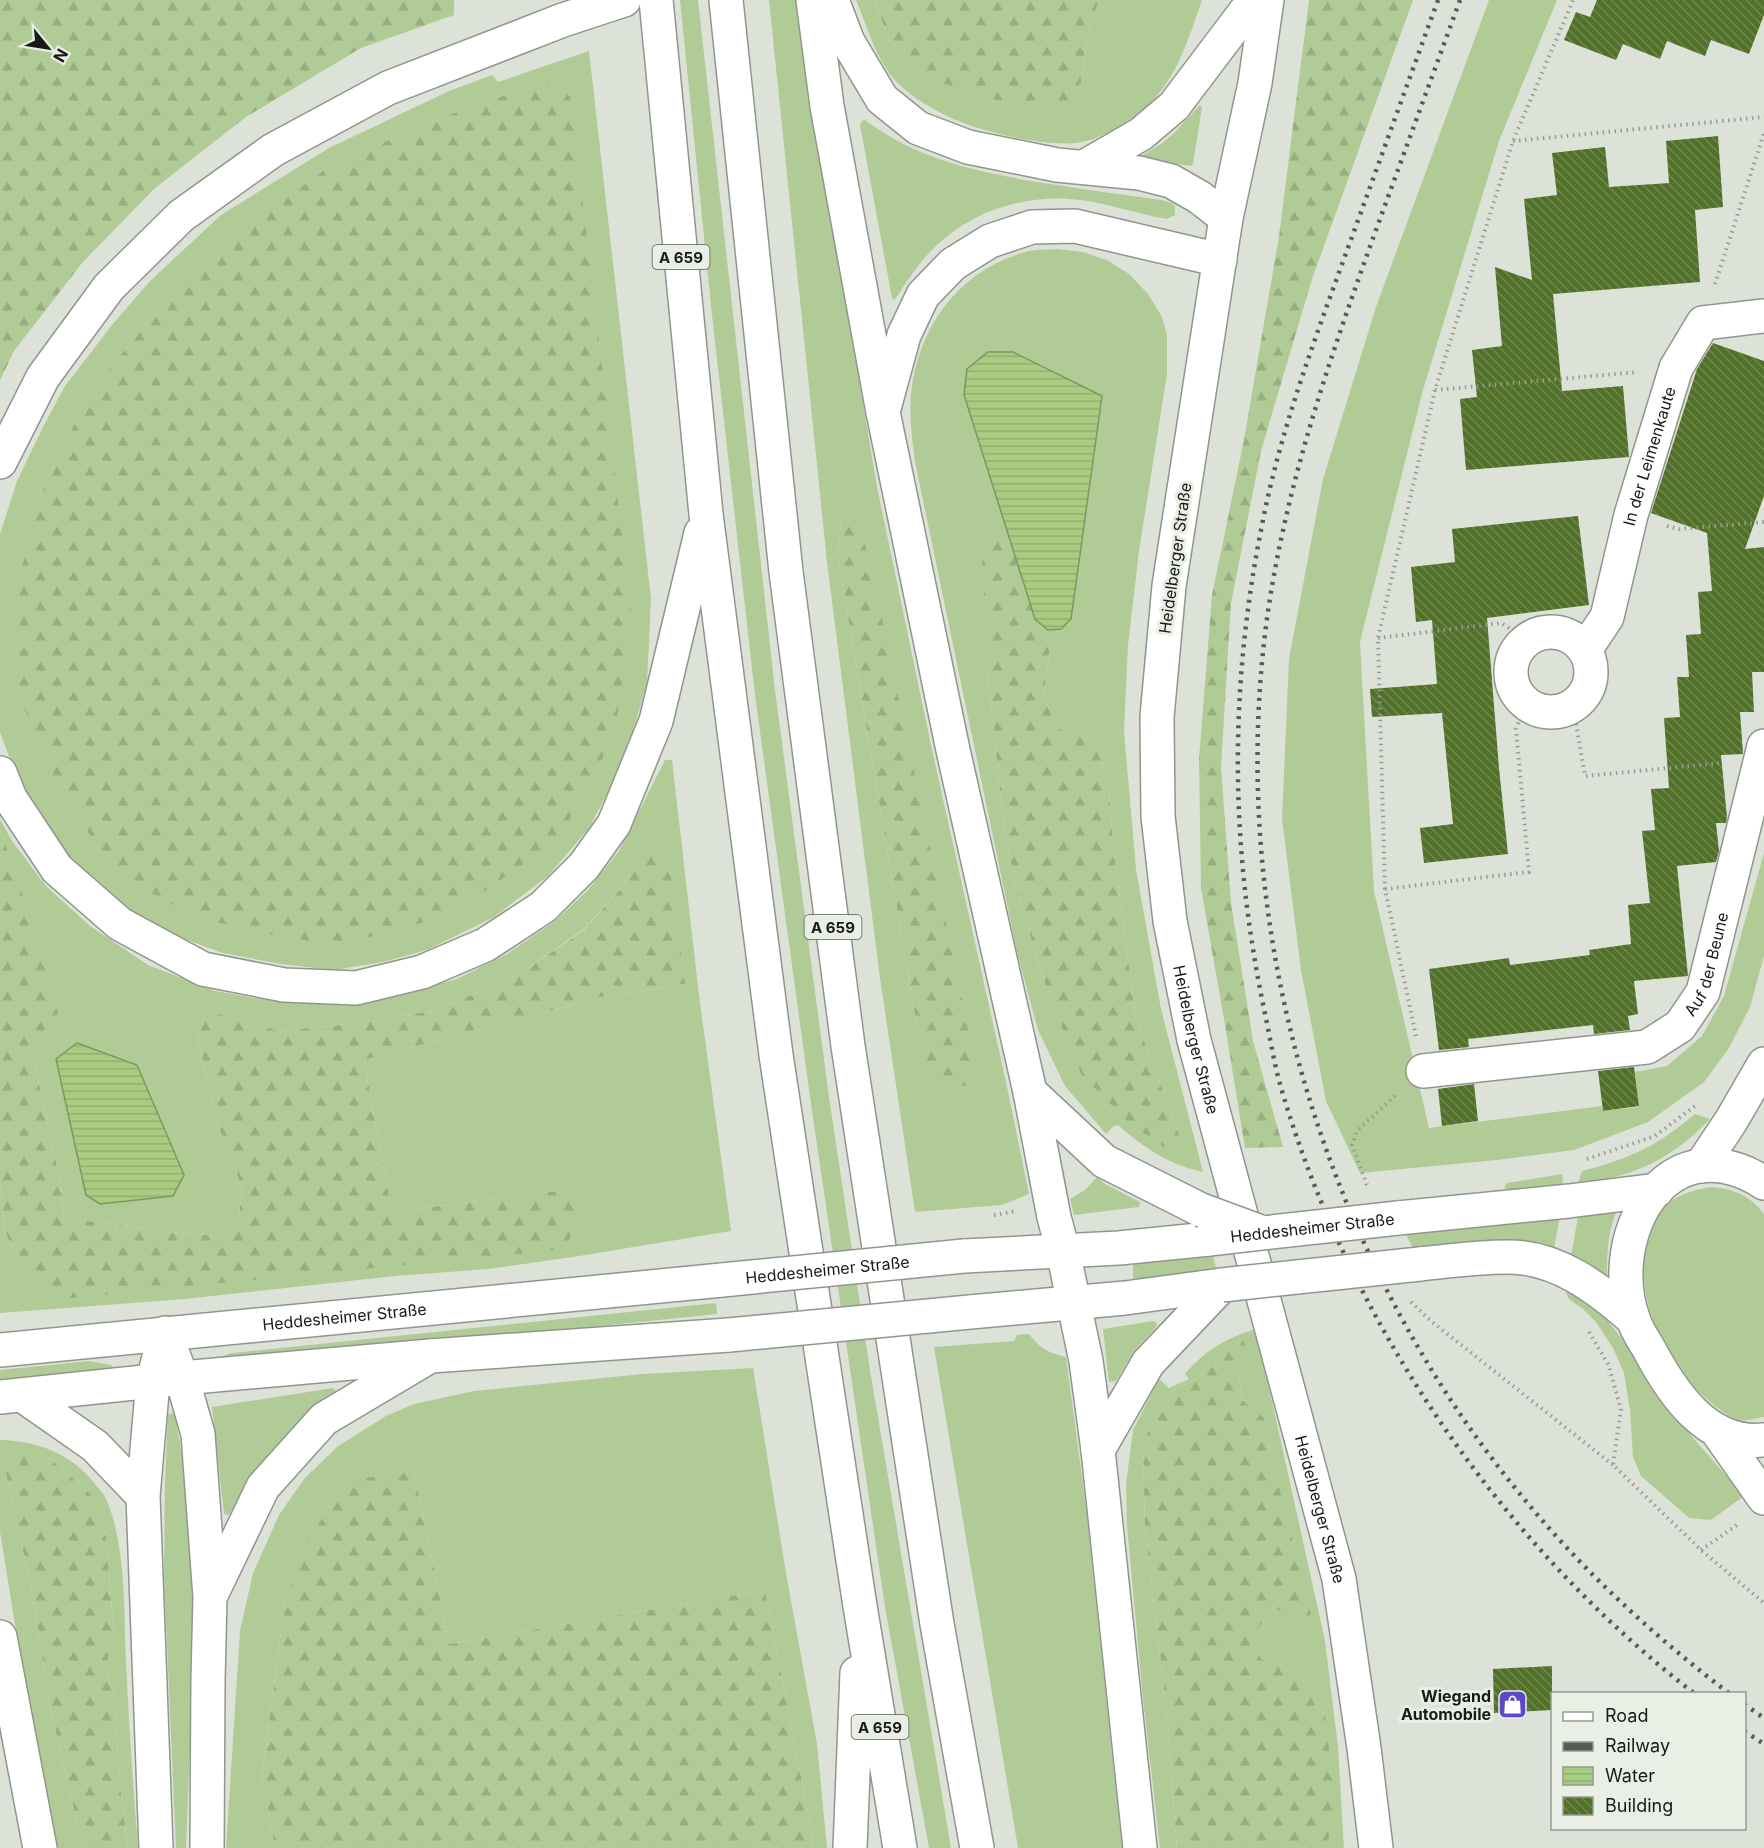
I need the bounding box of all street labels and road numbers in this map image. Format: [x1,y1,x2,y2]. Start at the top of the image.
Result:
road number: A 659 [652,245,710,269]
street label: In der Leimenkaute [1619,384,1680,528]
street label: Heidelberger Straße [1154,481,1196,635]
street label: Auf der Beune [1680,910,1732,1020]
road number: A 659 [804,915,862,939]
street label: Heidelberger Straße [1169,963,1223,1116]
street label: Heddesheimer Straße [1229,1208,1395,1247]
street label: Heddesheimer Straße [744,1251,910,1288]
street label: Heddesheimer Straße [261,1299,427,1335]
street label: Heidelberger Straße [1291,1433,1350,1586]
road number: A 659 [852,1715,908,1739]

